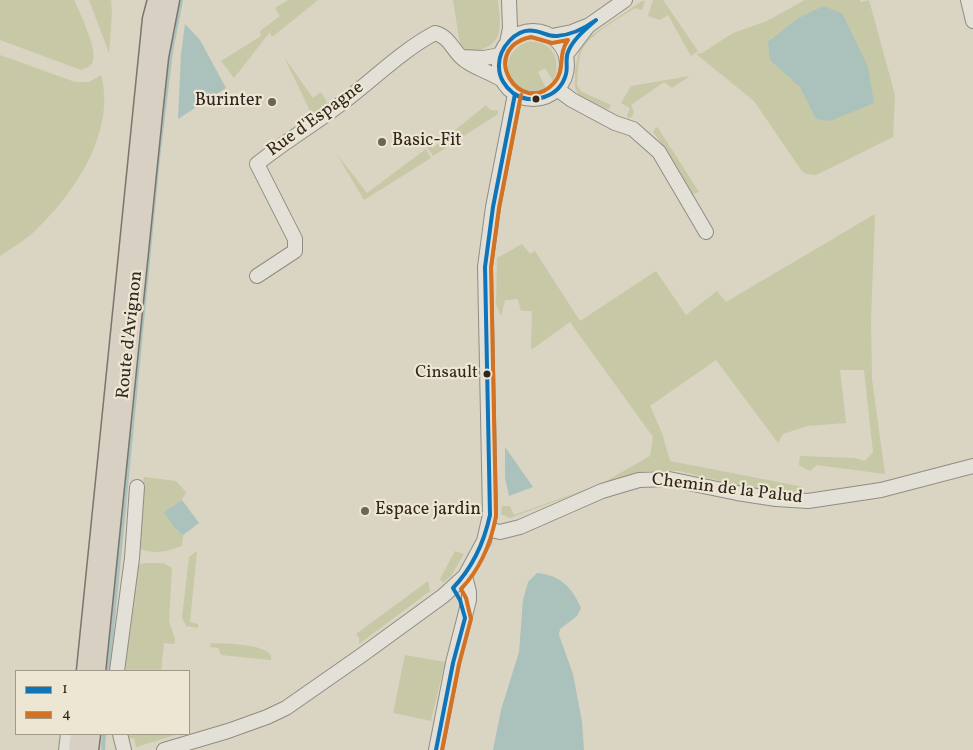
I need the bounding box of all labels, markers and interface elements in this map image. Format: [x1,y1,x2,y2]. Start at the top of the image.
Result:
street label: Rue d'Espagne [263,78,369,162]
place label: Burinter [195,91,262,113]
unlabelled marker [531,94,541,104]
marker: Burinter [266,96,278,108]
place label: Basic-Fit [392,131,462,153]
marker: Basic-Fit [376,136,388,148]
street label: Route d'Avignon [114,270,148,400]
place label: Cinsault [415,364,478,384]
marker: Cinsault [482,369,492,379]
street label: Chemin de la Palud [650,470,804,510]
place label: Espace jardin [375,500,481,522]
marker: Espace jardin [359,505,371,517]
legend [15,670,190,735]
text: 1 [62,679,68,700]
text: 4 [62,704,71,725]

